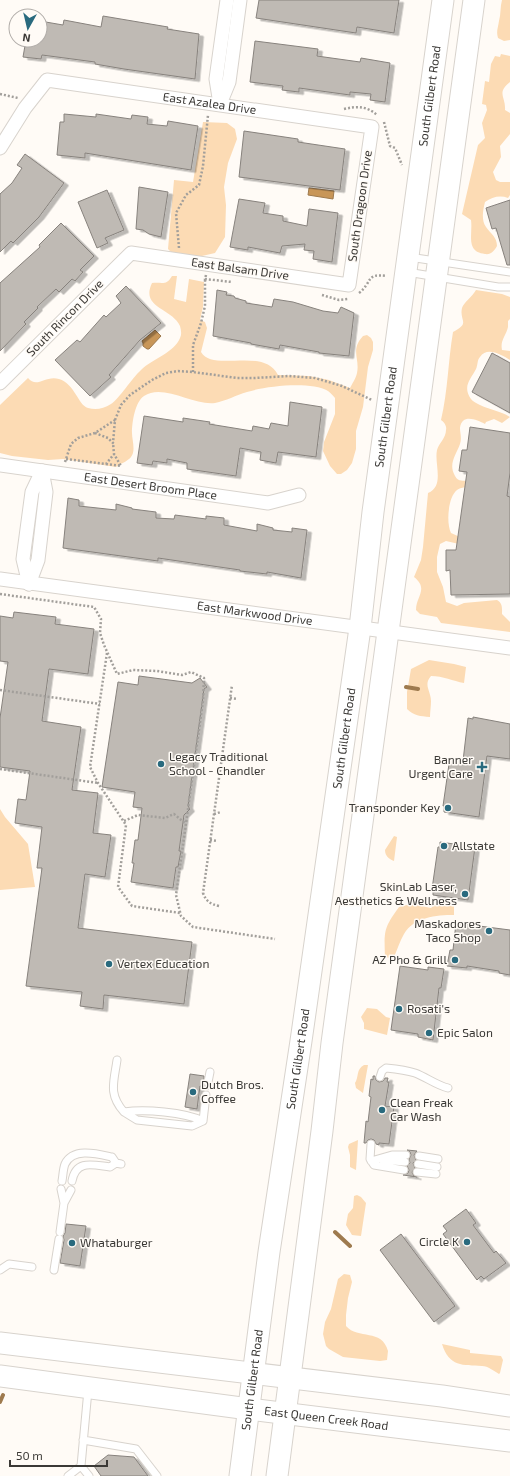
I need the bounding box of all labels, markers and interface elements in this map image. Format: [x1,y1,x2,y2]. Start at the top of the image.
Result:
north arrow [8,8,48,48]
text: N [22,31,31,45]
street label: South Gilbert Road [415,45,443,147]
street label: East Azalea Drive [162,89,257,116]
street label: South Dragoon Drive [344,149,374,262]
street label: East Balsam Drive [190,254,290,282]
street label: South Rincon Drive [23,276,106,359]
street label: South Gilbert Road [371,366,399,468]
street label: East Desert Broom Place [83,469,218,502]
street label: East Markwood Drive [196,598,313,627]
street label: South Gilbert Road [329,687,357,790]
place label: Legacy Traditional School - Chandler [169,749,268,777]
place label: Banner Urgent Care [408,752,473,780]
marker: Legacy Traditional School - Chandler [156,759,166,769]
marker: Banner Urgent Care [476,761,488,773]
place label: Transponder Key [349,800,441,814]
marker: Transponder Key [443,803,453,813]
place label: Allstate [452,838,495,852]
marker: Allstate [439,841,449,851]
place label: SkinLab Laser, Aesthetics & Wellness [335,879,457,907]
marker: SkinLab Laser, Aesthetics & Wellness [460,889,470,899]
place label: Maskadores Taco Shop [414,916,481,944]
marker: Maskadores Taco Shop [484,926,494,936]
place label: AZ Pho & Grill [372,952,447,966]
marker: AZ Pho & Grill [450,955,460,965]
place label: Vertex Education [117,956,209,970]
marker: Vertex Education [104,959,114,969]
place label: Rosati's [407,1001,450,1015]
marker: Rosati's [394,1004,404,1014]
street label: South Gilbert Road [283,1008,312,1110]
place label: Epic Salon [437,1025,493,1039]
marker: Epic Salon [424,1028,434,1038]
place label: Dutch Bros. Coffee [201,1077,264,1105]
marker: Dutch Bros. Coffee [188,1087,198,1097]
place label: Clean Freak Car Wash [390,1095,453,1123]
marker: Clean Freak Car Wash [377,1105,387,1115]
place label: Circle K [419,1234,459,1248]
place label: Whataburger [80,1235,153,1249]
marker: Circle K [462,1237,472,1247]
marker: Whataburger [67,1238,77,1248]
street label: South Gilbert Road [238,1328,265,1431]
street label: East Queen Creek Road [264,1403,389,1432]
scale bar [10,1442,107,1468]
text: 50 m [16,1448,43,1462]

